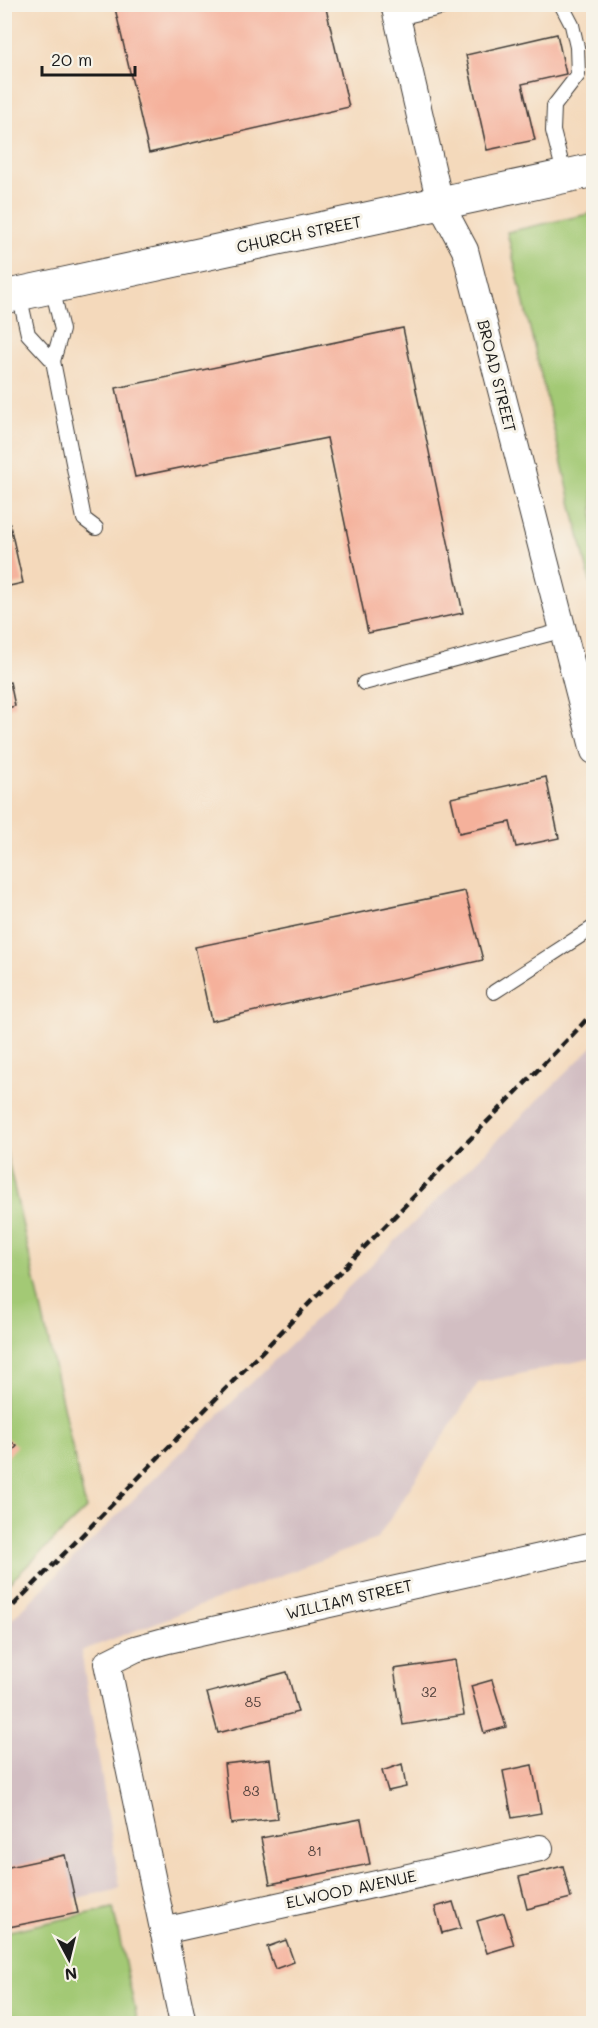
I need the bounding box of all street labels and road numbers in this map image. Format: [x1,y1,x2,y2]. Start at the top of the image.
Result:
street label: CHURCH STREET [235,210,363,257]
street label: BROAD STREET [473,317,522,435]
street label: WILLIAM STREET [284,1574,414,1623]
street label: ELWOOD AVENUE [284,1864,418,1913]

